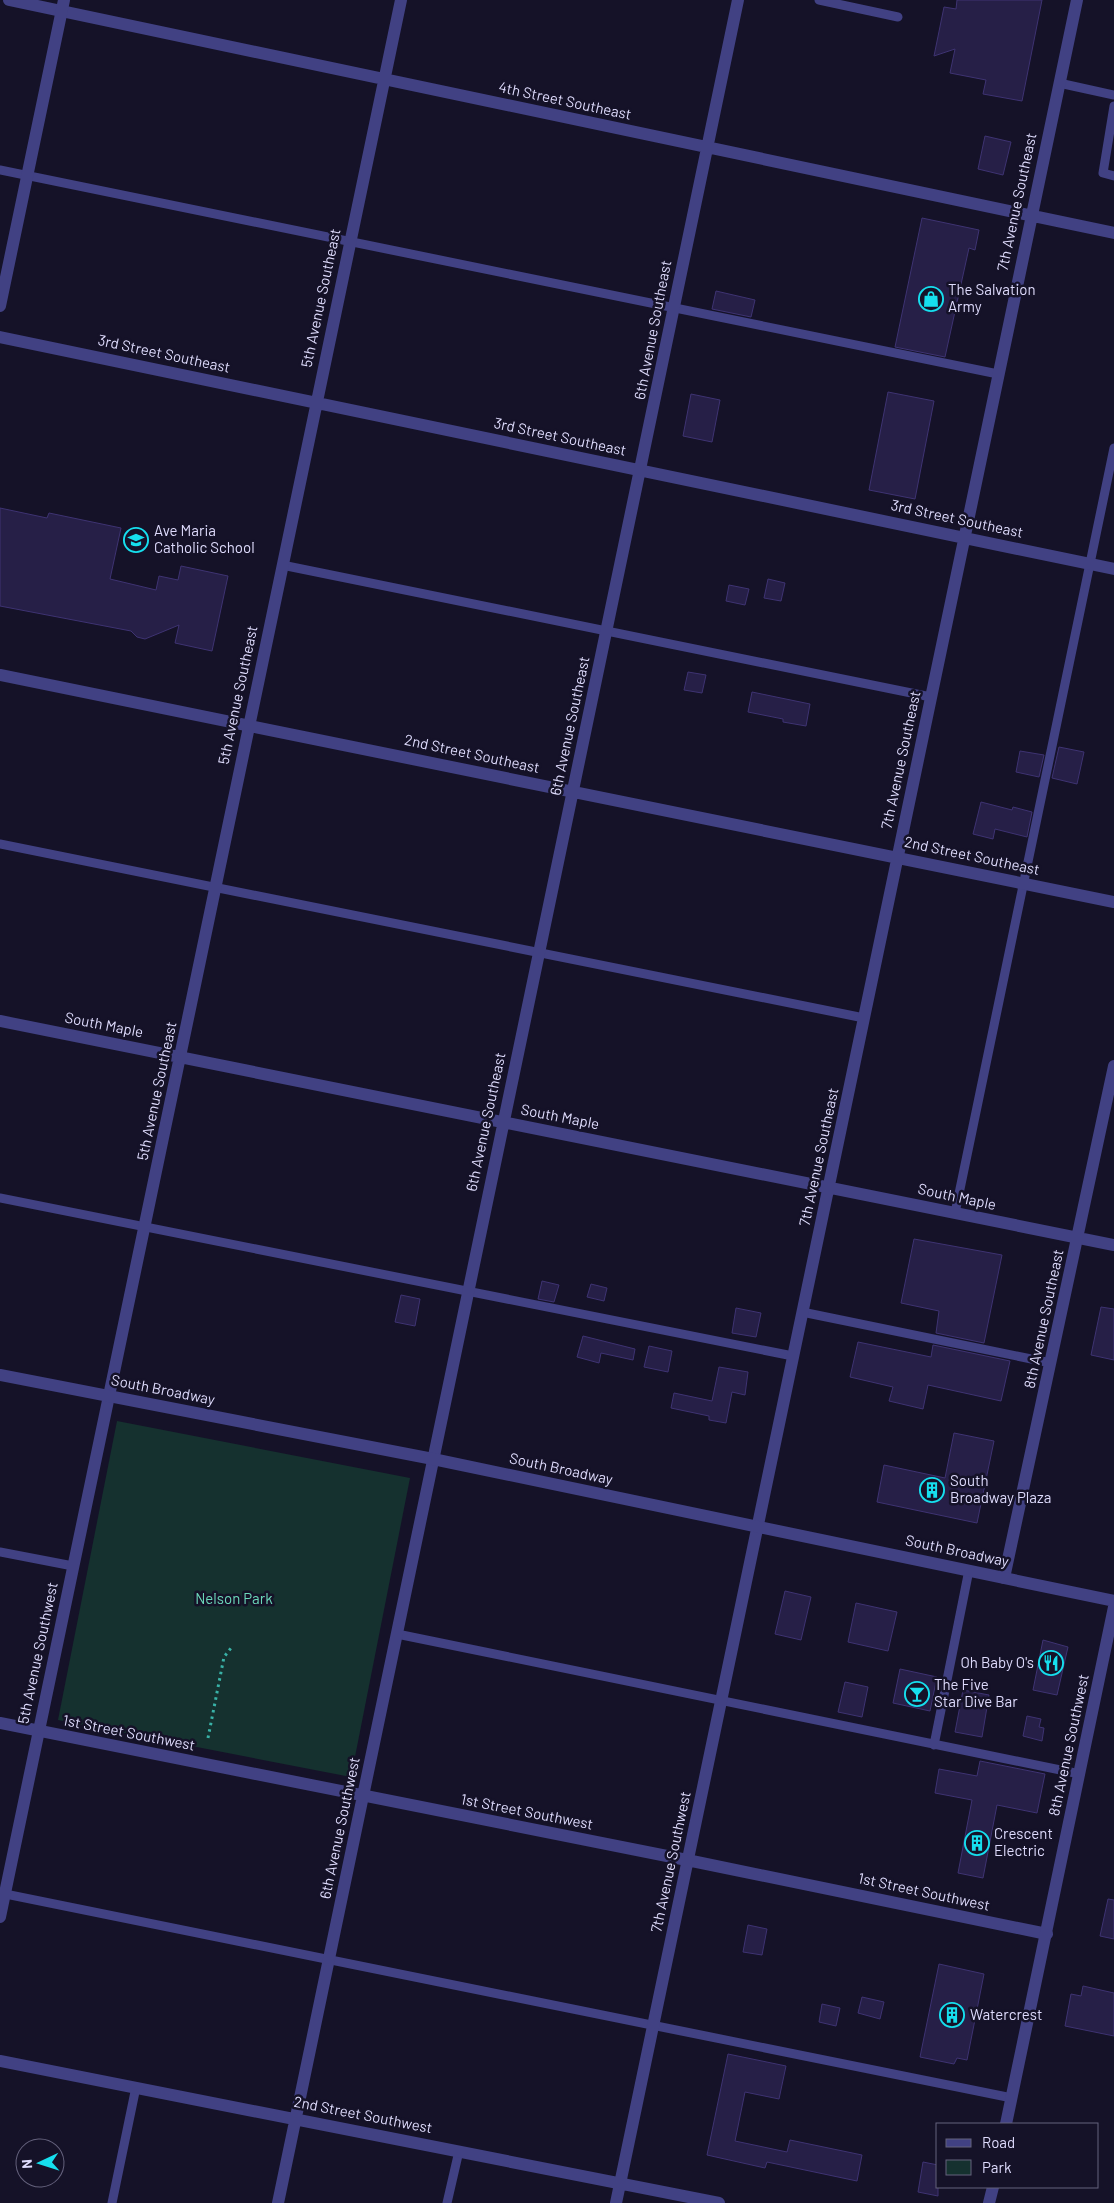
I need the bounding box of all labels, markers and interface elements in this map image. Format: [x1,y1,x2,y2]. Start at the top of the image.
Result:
street label: 4th Street Southeast [497,77,633,123]
street label: 7th Avenue Southeast [993,131,1039,273]
street label: 5th Avenue Southeast [296,227,344,369]
street label: 6th Avenue Southeast [630,259,674,401]
place label: The Salvation Army [948,280,1035,315]
shop icon: The Salvation Army [918,286,944,312]
street label: 3rd Street Southeast [96,330,232,376]
street label: 3rd Street Southeast [492,413,628,459]
street label: 3rd Street Southeast [889,495,1025,541]
place label: Ave Maria Catholic School [154,521,255,556]
school or university icon: Ave Maria Catholic School [123,527,149,553]
street label: 5th Avenue Southeast [213,624,261,766]
street label: 6th Avenue Southeast [545,655,593,797]
street label: 7th Avenue Southeast [877,689,923,831]
street label: 2nd Street Southeast [403,730,541,776]
street label: 2nd Street Southeast [903,832,1041,878]
street label: South Maple [63,1008,145,1040]
street label: 5th Avenue Southeast [132,1020,180,1162]
street label: 6th Avenue Southeast [461,1051,509,1193]
street label: 7th Avenue Southeast [795,1086,841,1228]
street label: South Maple [519,1100,601,1132]
street label: South Maple [916,1179,998,1213]
street label: 8th Avenue Southeast [1019,1248,1067,1390]
street label: South Broadway [110,1370,217,1408]
street label: South Broadway [508,1448,615,1488]
place label: South Broadway Plaza [950,1471,1051,1506]
building icon: South Broadway Plaza [919,1477,945,1503]
street label: South Broadway [904,1530,1011,1570]
street label: 5th Avenue Southwest [13,1580,61,1725]
park label: Nelson Park [195,1589,273,1607]
restaurant icon: Oh Baby O's [1038,1650,1064,1676]
place label: Oh Baby O's [961,1653,1034,1671]
street label: 8th Avenue Southwest [1044,1672,1092,1817]
place label: The Five Star Dive Bar [934,1675,1018,1710]
bar icon: The Five Star Dive Bar [904,1681,930,1707]
street label: 1st Street Southwest [62,1710,197,1754]
street label: 6th Avenue Southwest [315,1755,363,1900]
street label: 1st Street Southwest [460,1789,595,1833]
street label: 7th Avenue Southwest [646,1790,694,1934]
place label: Crescent Electric [994,1824,1053,1859]
building icon: Crescent Electric [964,1830,990,1856]
street label: 1st Street Southwest [857,1868,992,1914]
building icon: Watercrest [939,2002,965,2028]
place label: Watercrest [970,2005,1042,2023]
street label: 2nd Street Southwest [292,2092,434,2136]
legend [936,2123,1099,2188]
text: Road [982,2133,1015,2151]
north arrow [15,2138,65,2188]
text: Park [982,2158,1012,2176]
text: N [18,2159,35,2169]

